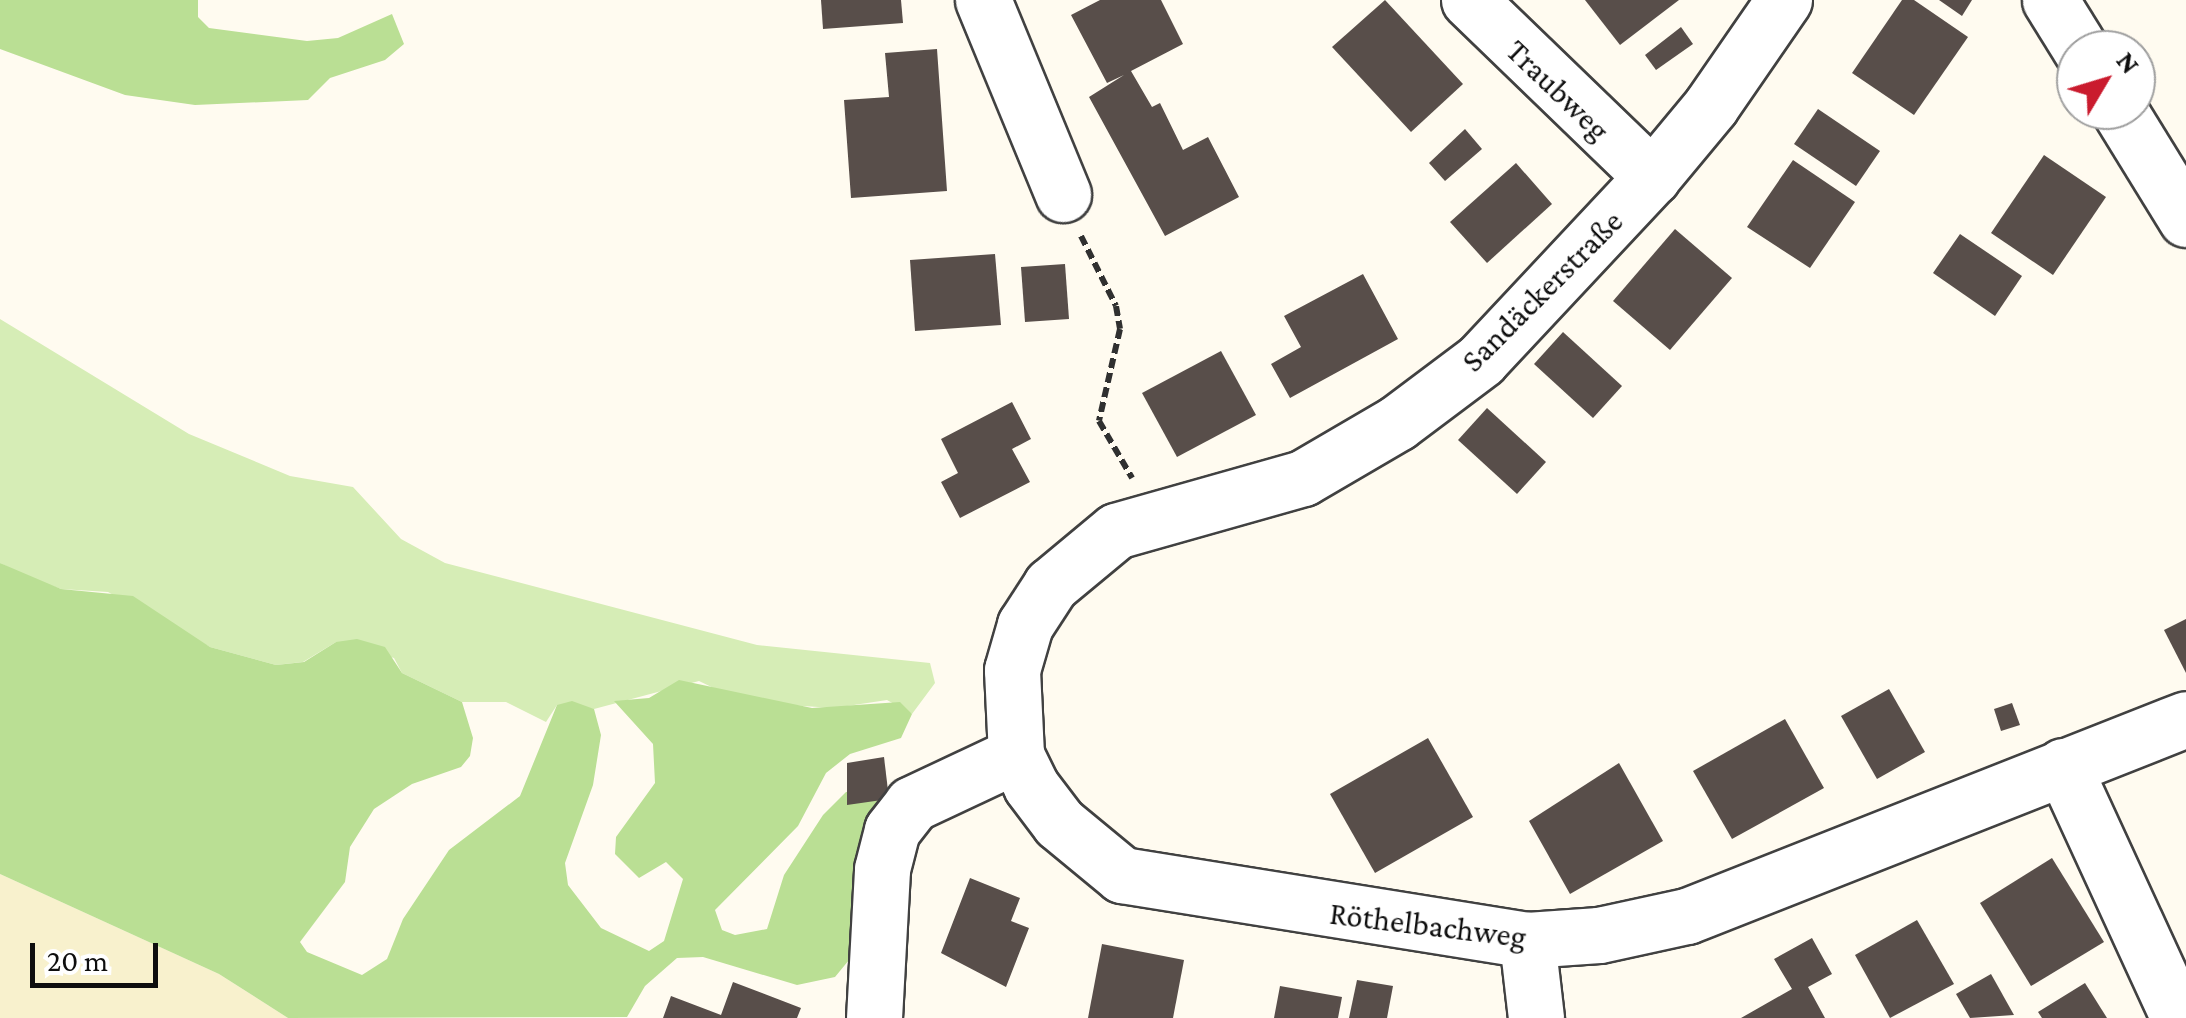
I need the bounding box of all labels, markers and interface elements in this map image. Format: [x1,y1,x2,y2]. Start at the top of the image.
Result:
north arrow [2056,30,2156,130]
street label: Traubweg [1498,31,1618,149]
text: N [2110,45,2147,80]
street label: Sandäckerstraße [1453,202,1631,380]
street label: Röthelbachweg [1328,894,1528,956]
scale bar [35,923,162,985]
text: 20 m [47,944,108,977]

